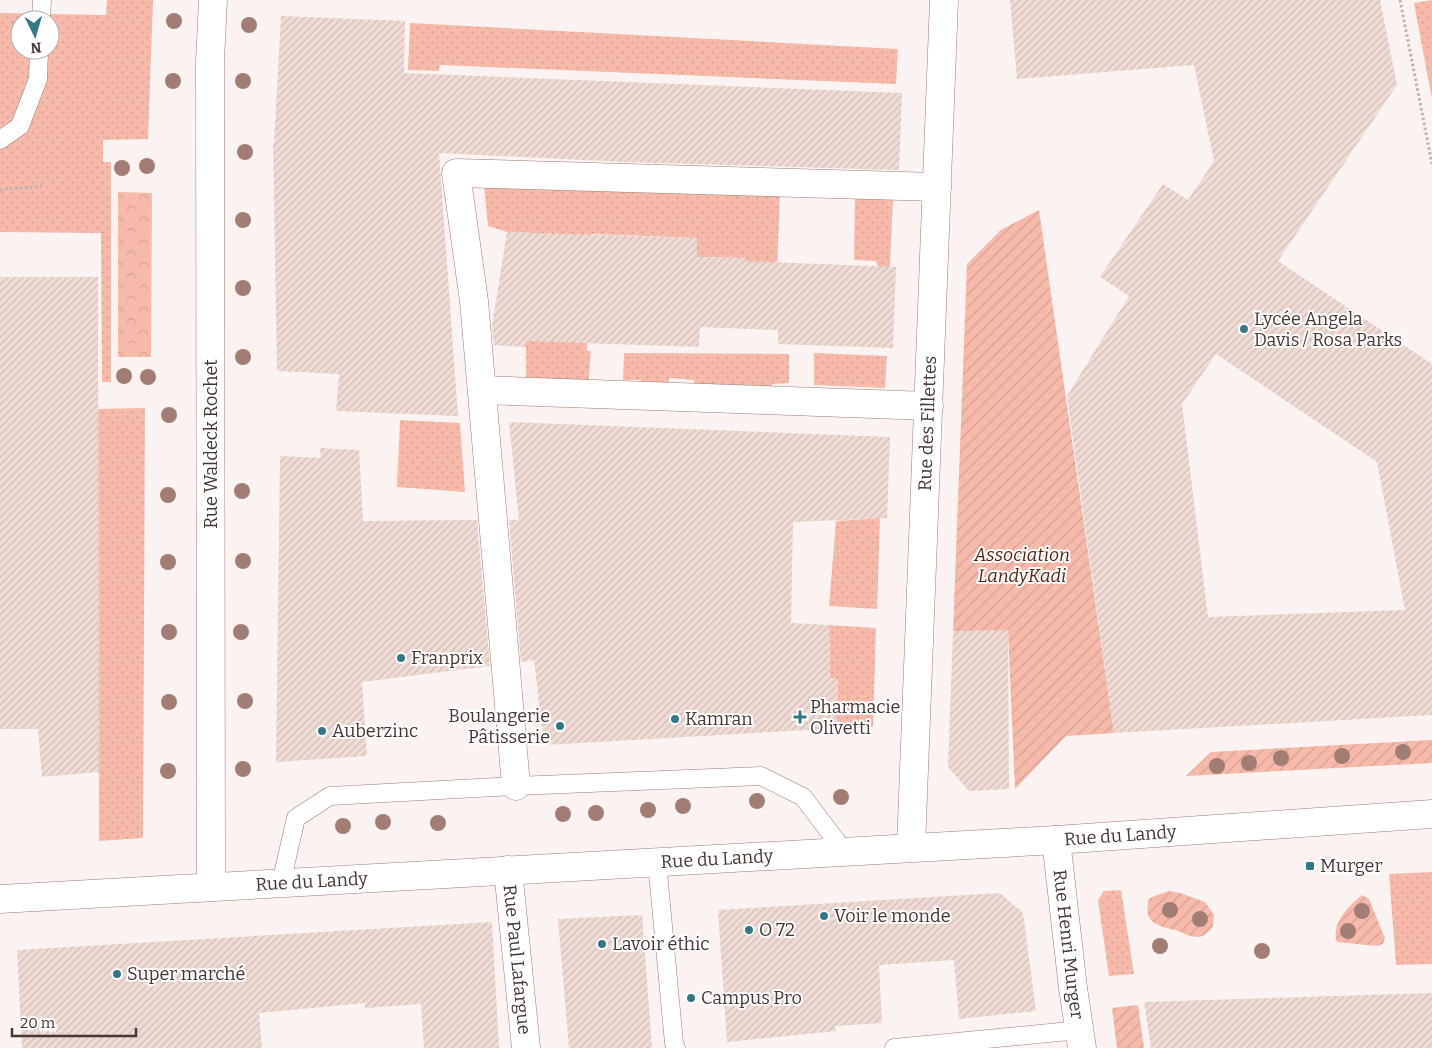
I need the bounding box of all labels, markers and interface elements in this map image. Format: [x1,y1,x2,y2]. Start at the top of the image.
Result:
north arrow [10,10,60,60]
text: N [30,39,42,56]
place label: Lycée Angela Davis / Rosa Parks [1254,308,1402,351]
marker: Lycée Angela Davis / Rosa Parks [1238,323,1250,335]
street label: Rue des Fillettes [914,355,941,492]
street label: Rue Waldeck Rochet [200,359,222,529]
park label: Association LandyKadi [973,544,1070,587]
place label: Franprix [411,647,483,669]
marker: Franprix [395,652,407,664]
place label: Pharmacie Olivetti [810,696,900,739]
place label: Boulangerie Pâtisserie [448,705,550,748]
place label: Kamran [685,708,753,730]
marker: Pharmacie Olivetti [794,711,806,723]
marker: Kamran [669,713,681,725]
place label: Auberzinc [332,720,418,742]
marker: Boulangerie Pâtisserie [554,720,566,732]
marker: Auberzinc [316,725,328,737]
street label: Rue du Landy [1063,821,1178,850]
street label: Rue du Landy [660,845,774,873]
place label: Murger [1320,855,1382,877]
marker: Murger [1304,860,1316,872]
street label: Rue du Landy [255,867,369,896]
street label: Rue Henri Murger [1048,868,1089,1021]
street label: Rue Paul Lafargue [499,884,536,1036]
place label: Voir le monde [834,905,951,927]
marker: Voir le monde [818,910,830,922]
place label: O 72 [759,919,795,941]
marker: O 72 [743,924,755,936]
place label: Lavoir éthic [612,933,710,955]
marker: Lavoir éthic [596,938,608,950]
place label: Super marché [127,963,245,985]
marker: Super marché [111,968,123,980]
place label: Campus Pro [701,987,802,1009]
marker: Campus Pro [685,992,697,1004]
scale bar [12,1006,136,1038]
text: 20 m [20,1014,56,1032]

